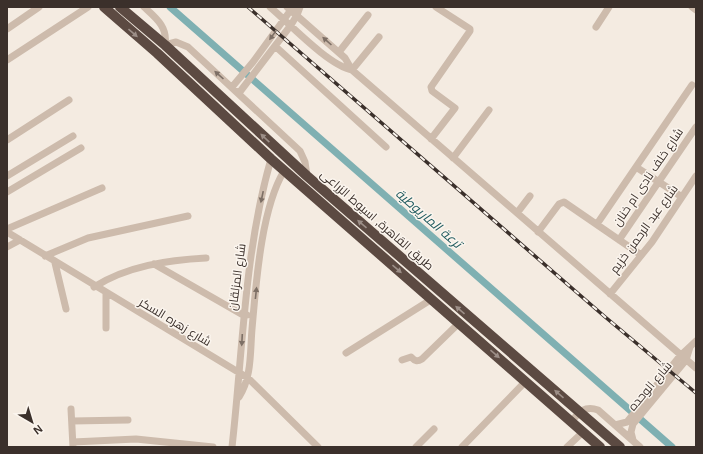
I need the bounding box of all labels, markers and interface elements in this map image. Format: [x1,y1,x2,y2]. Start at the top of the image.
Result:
one-way arrow [128,28,139,37]
one-way arrow [269,29,277,40]
one-way arrow [321,37,332,46]
one-way arrow [214,71,224,80]
street label: شارع خلف نادى ام خنان [610,125,687,229]
one-way arrow [260,133,270,142]
street label: طريق القاهرة, اسيوط الزراعى [317,167,437,273]
street label: شارع عبد الرحمن خزيم [607,182,682,277]
water label: ترعة الماريوطية [393,186,467,253]
one-way arrow [258,191,264,203]
one-way arrow [357,220,368,229]
street label: شارع المزلقان [225,243,250,311]
one-way arrow [392,264,402,273]
one-way arrow [253,287,259,299]
street label: شارع زهره السكر [135,294,214,350]
one-way arrow [455,305,466,314]
one-way arrow [238,334,245,346]
one-way arrow [490,350,500,359]
street label: شارع الوحده [625,358,675,414]
one-way arrow [554,389,564,399]
north arrow [12,402,52,442]
text: N [31,423,45,437]

